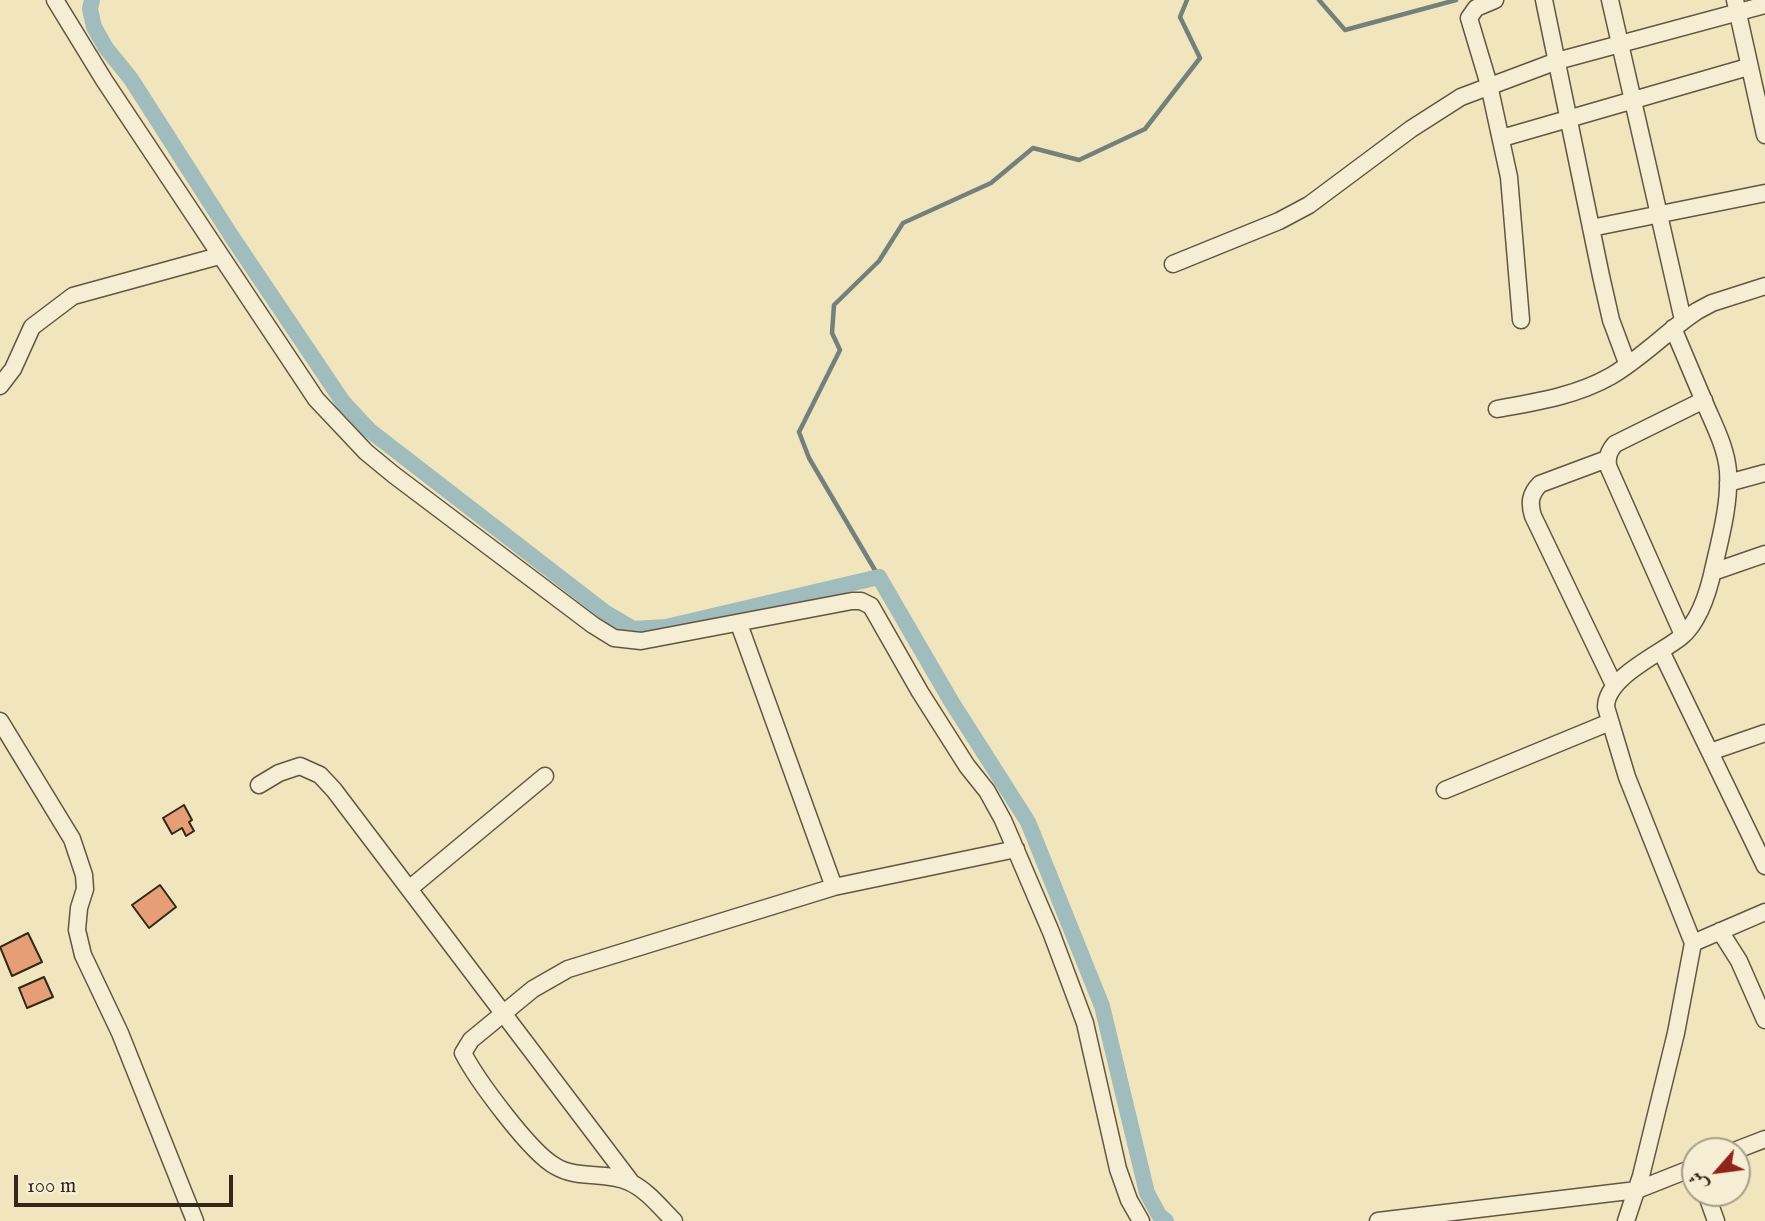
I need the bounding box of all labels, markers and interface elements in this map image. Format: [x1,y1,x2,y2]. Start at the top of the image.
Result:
north arrow [1681,1137,1751,1207]
scale bar [18,1162,236,1206]
text: ش [1684,1167,1714,1195]
text: 100 m [27,1173,76,1200]

